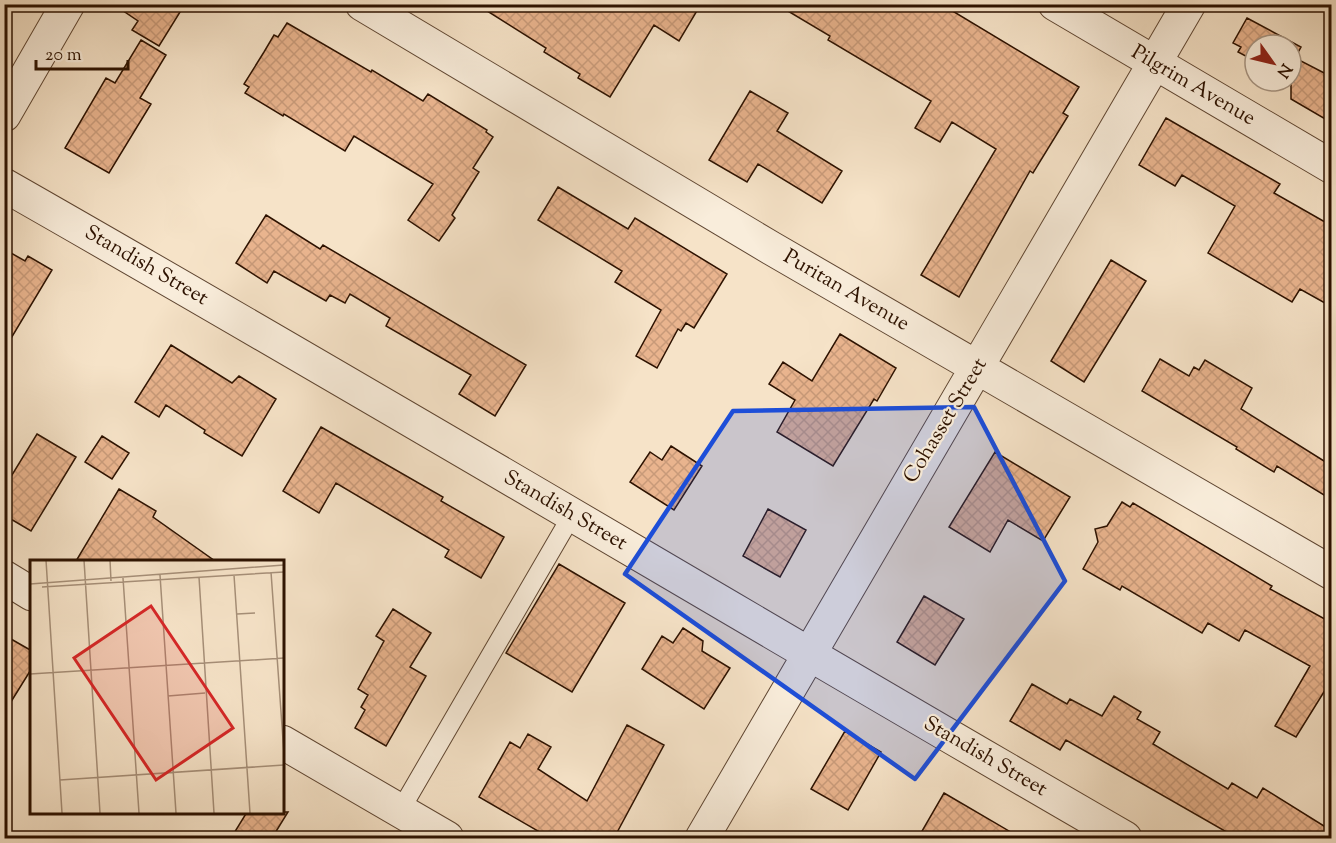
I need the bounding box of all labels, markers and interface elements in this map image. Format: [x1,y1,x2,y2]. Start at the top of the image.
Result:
scale bar [36,33,128,71]
north arrow [1243,33,1303,93]
street label: Pilgrim Avenue [1125,38,1261,134]
text: 20 m [45,43,82,69]
text: N [1270,58,1296,82]
street label: Standish Street [78,218,214,314]
street label: Puritan Avenue [777,243,915,339]
street label: Cohasset Street [897,353,995,489]
street label: Standish Street [497,463,633,559]
inset map [30,560,284,813]
street label: Standish Street [917,709,1053,805]

